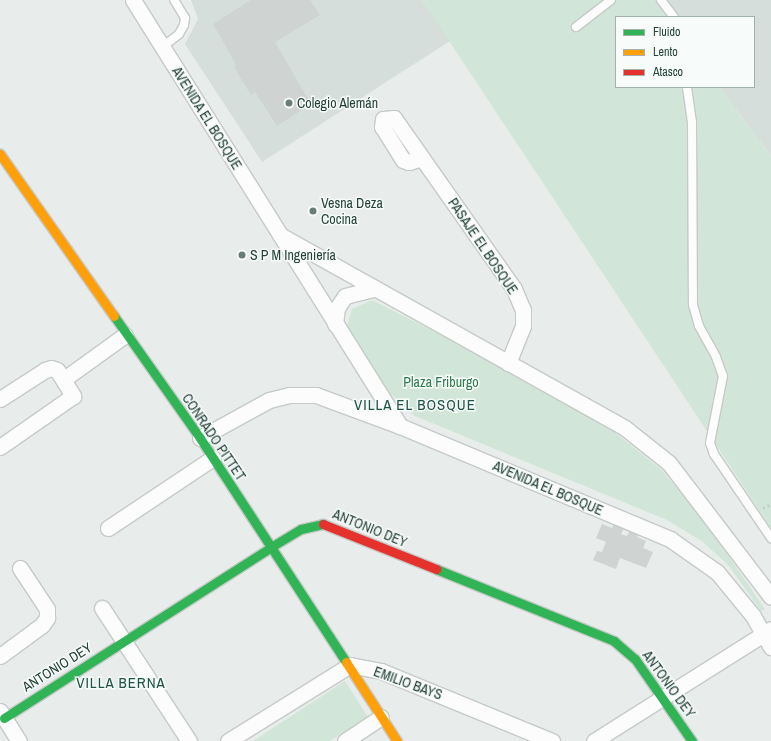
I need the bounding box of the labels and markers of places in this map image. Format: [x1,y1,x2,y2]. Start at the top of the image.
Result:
place label: Colegio Alemán [297,95,379,111]
marker: Colegio Alemán [284,98,294,108]
place label: Vesna Deza Cocina [321,195,383,228]
marker: Vesna Deza Cocina [308,206,318,216]
place label: S P M Ingeniería [250,247,336,263]
marker: S P M Ingeniería [237,250,247,260]

